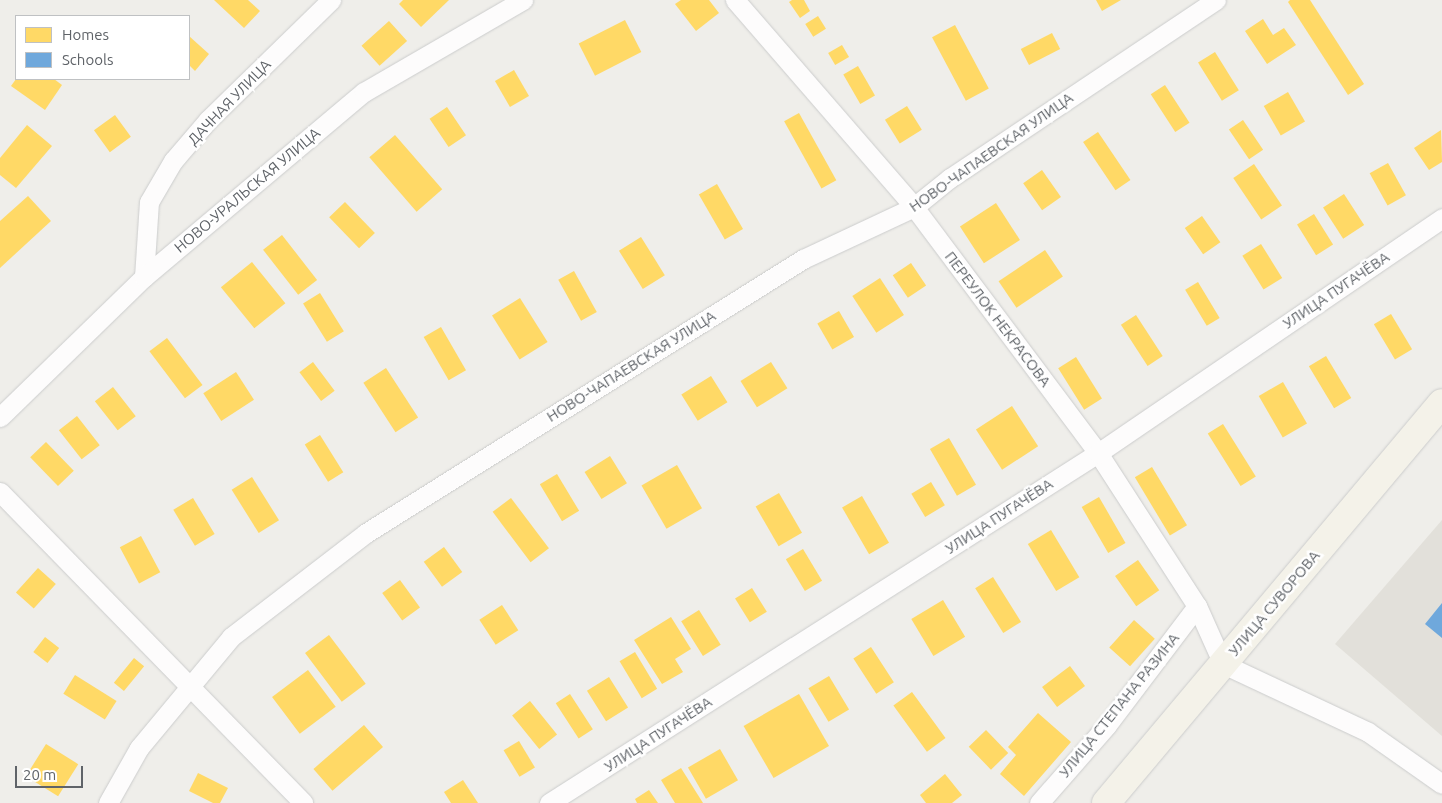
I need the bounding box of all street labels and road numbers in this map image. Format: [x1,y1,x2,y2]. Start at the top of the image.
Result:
street label: ДАЧНАЯ УЛИЦА [184,56,274,148]
street label: НОВО-ЧАПАЕВСКАЯ УЛИЦА [906,88,1076,216]
street label: НОВО-УРАЛЬСКАЯ УЛИЦА [170,124,324,256]
street label: ПЕРЕУЛОК НЕКРАСОВА [941,248,1055,390]
street label: УЛИЦА ПУГАЧЁВА [1279,248,1393,332]
street label: НОВО-ЧАПАЕВСКАЯ УЛИЦА [543,306,719,426]
street label: УЛИЦА ПУГАЧЁВА [942,475,1056,557]
street label: УЛИЦА СУВОРОВА [1225,547,1323,659]
street label: УЛИЦА СТЕПАНА РАЗИНА [1055,629,1183,781]
street label: УЛИЦА ПУГАЧЁВА [601,693,715,775]

